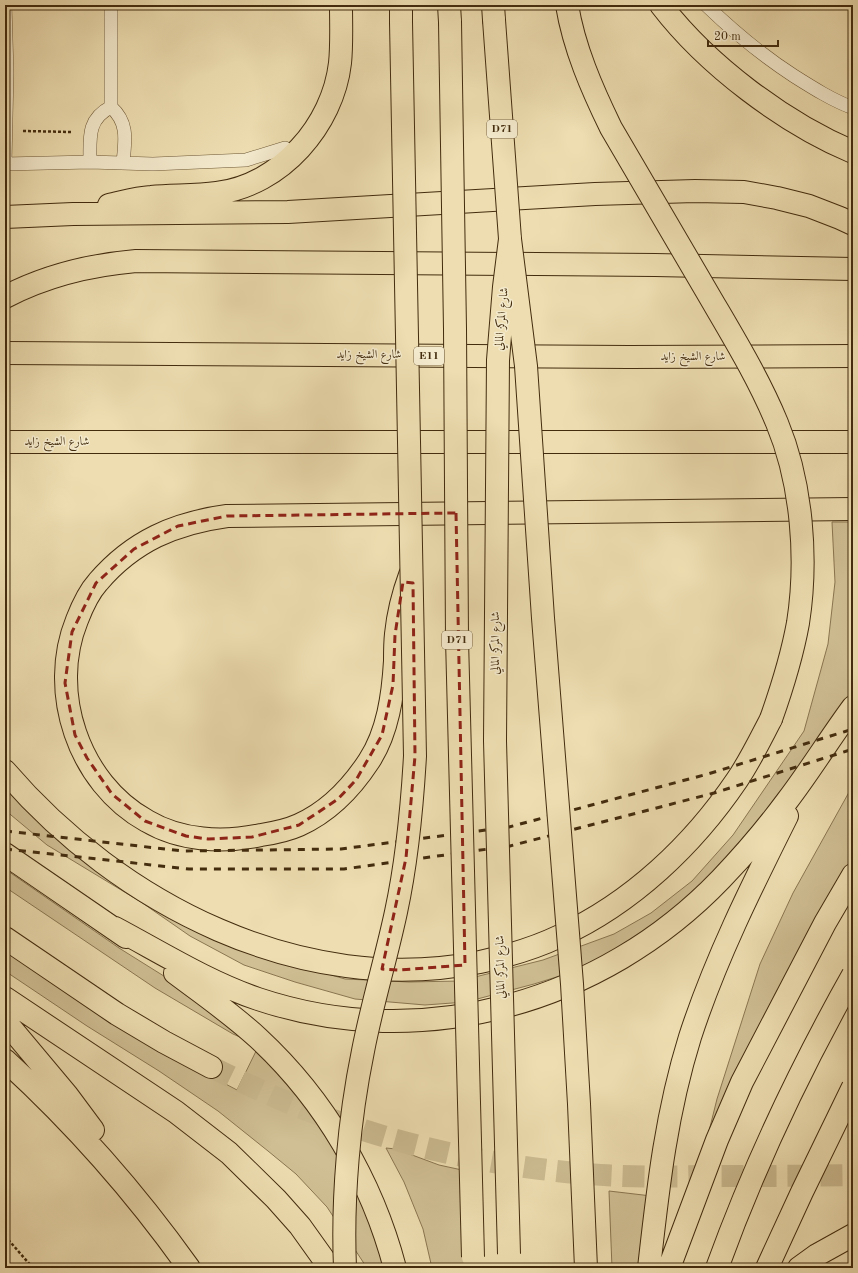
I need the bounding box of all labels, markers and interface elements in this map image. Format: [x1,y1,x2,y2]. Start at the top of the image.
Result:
scale bar [708,22,778,48]
text: 20 m [714,31,741,43]
road number: D71 [487,120,517,138]
street label: شارع المركز المالي [491,287,515,351]
road number: E11 [414,347,444,365]
street label: شارع الشيخ زايد [337,349,402,365]
street label: شارع الشيخ زايد [661,351,726,367]
street label: شارع الشيخ زايد [25,436,90,452]
street label: شارع المركز المالي [488,611,506,675]
road number: D71 [442,631,472,649]
street label: شارع المركز المالي [492,935,512,999]

